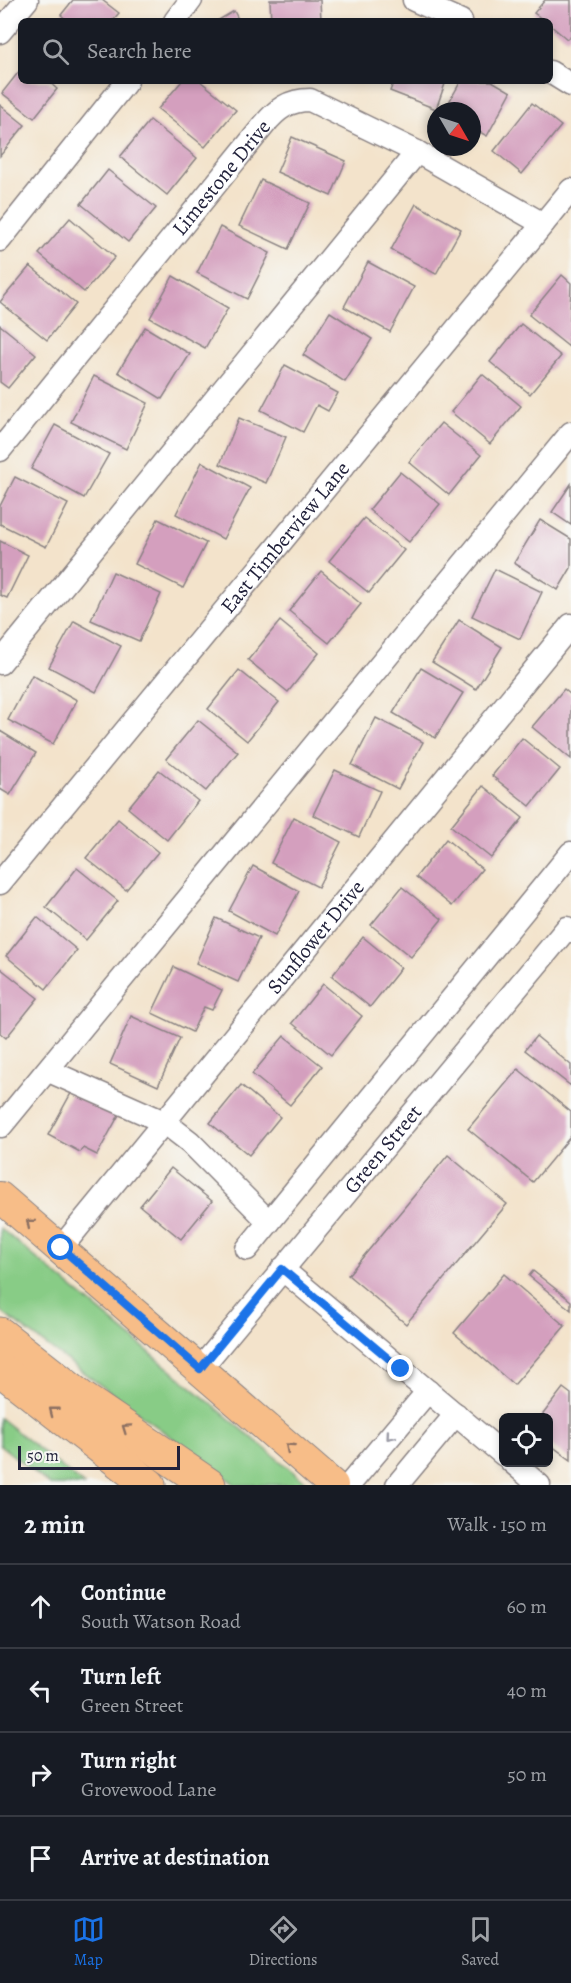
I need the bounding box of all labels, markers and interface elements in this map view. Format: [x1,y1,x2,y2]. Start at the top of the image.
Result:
search box [18,18,553,84]
icon: search [39,35,72,68]
text: Search here [87,36,192,66]
north arrow [427,102,481,156]
street label: Limestone Drive [166,114,277,241]
street label: East Timberview Lane [214,455,356,619]
street label: Sunflower Drive [261,874,371,1000]
street label: Green Street [338,1099,428,1200]
one-way arrow [26,1219,37,1230]
route start [47,1234,73,1260]
route end [387,1355,413,1381]
one-way arrow [49,1407,60,1418]
map controls [499,1413,553,1467]
button: locate [499,1413,553,1467]
one-way arrow [122,1424,133,1435]
one-way arrow [386,1429,397,1440]
scale bar [18,1443,180,1470]
one-way arrow [285,1443,296,1454]
text: 50 m [27,1445,59,1467]
text: 2 min [24,1507,85,1542]
text: Walk · 150 m [447,1511,547,1538]
text: Continue [81,1578,166,1608]
icon: ahead [24,1590,57,1623]
text: 60 m [507,1593,547,1620]
text: South Watson Road [81,1608,241,1635]
text: Turn left [81,1662,161,1692]
icon: left [24,1674,57,1707]
text: 40 m [507,1677,547,1704]
text: Green Street [81,1692,183,1719]
text: Turn right [81,1746,177,1776]
icon: right [24,1758,57,1791]
text: 50 m [507,1761,547,1788]
text: Grovewood Lane [81,1776,216,1803]
icon: arrive [24,1842,57,1875]
text: Arrive at destination [81,1843,270,1873]
tab: Map [72,1913,105,1971]
tab: Directions [249,1913,317,1971]
tab: Saved [461,1913,499,1971]

